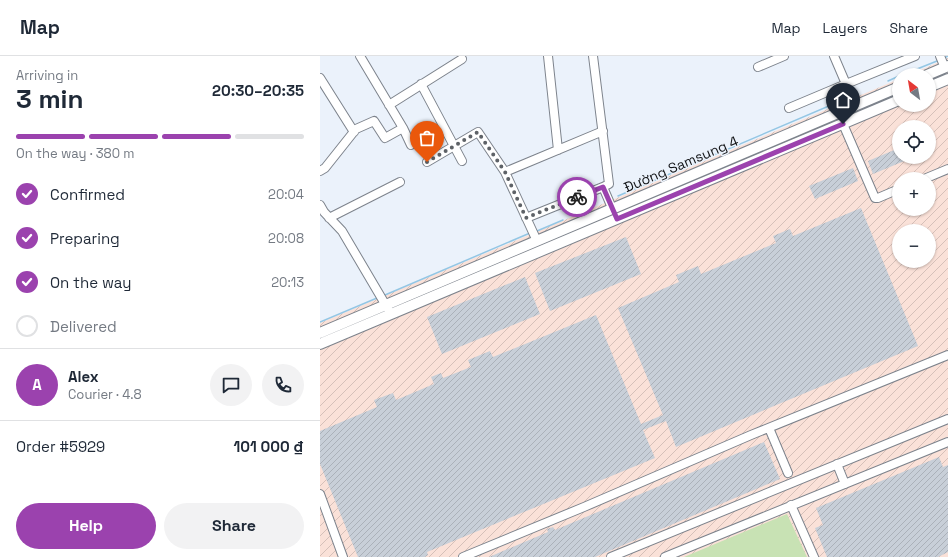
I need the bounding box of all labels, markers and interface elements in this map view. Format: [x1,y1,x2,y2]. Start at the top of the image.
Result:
text: Map [20,15,60,40]
text: Map [771,19,801,37]
text: Layers [823,19,867,37]
text: Share [889,19,928,37]
text: Arriving in [16,67,78,84]
north arrow [892,68,936,112]
map controls [892,68,936,268]
text: 20:30–20:35 [212,81,304,100]
text: 3 min [16,82,84,116]
pin [826,83,860,124]
icon: home [832,89,854,111]
button: locate [892,120,936,164]
pin [410,121,444,162]
icon: bag [416,127,438,149]
street label: Đường Samsung 4 [621,132,741,196]
text: On the way · 380 m [16,145,134,162]
button: + [892,172,936,216]
courier [557,177,597,217]
icon: check [16,183,38,205]
text: Confirmed [50,185,125,204]
text: 20:04 [268,186,304,203]
icon: bike [566,186,588,208]
button: − [892,224,936,268]
icon: check [16,227,38,249]
text: Preparing [50,229,120,248]
text: 20:08 [268,230,304,247]
icon: check [16,271,38,293]
text: On the way [50,273,131,292]
text: 20:13 [271,274,304,291]
text: Delivered [50,317,117,336]
button: chat [210,364,252,406]
button: phone [262,364,304,406]
text: Alex [68,367,99,386]
text: A [32,375,42,394]
text: Courier · 4.8 [68,386,142,403]
text: Order #5929 [16,437,105,456]
text: 101 000 ₫ [233,437,304,456]
button: Help [16,503,156,549]
button: Share [164,503,304,549]

